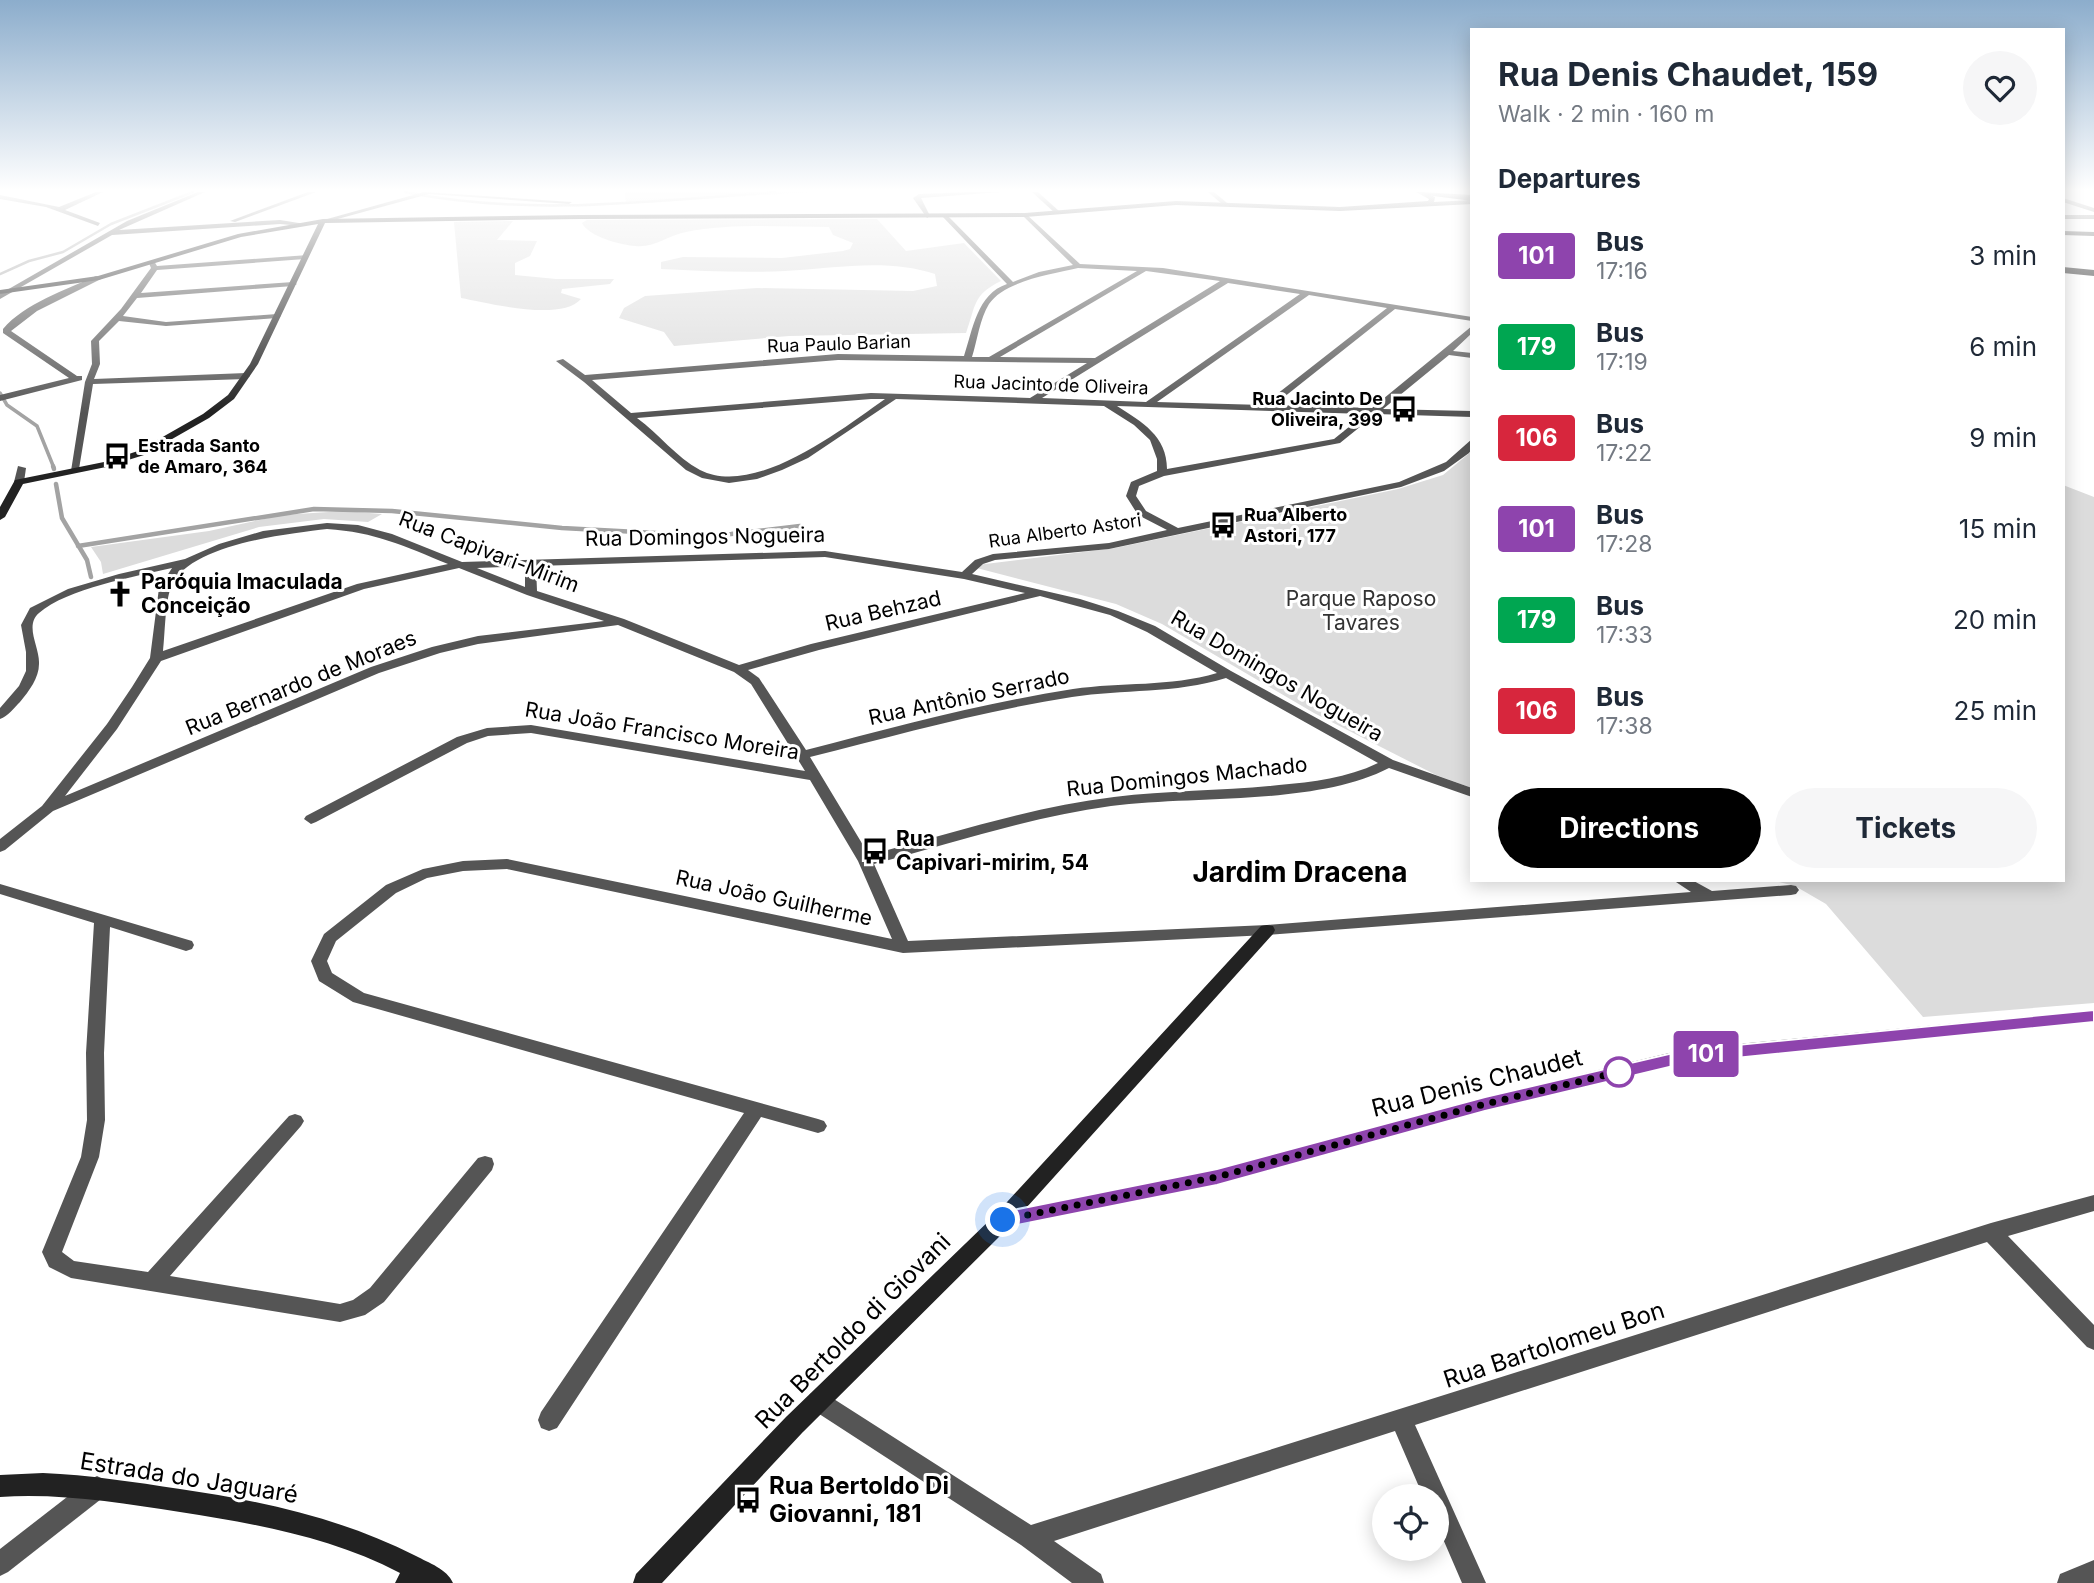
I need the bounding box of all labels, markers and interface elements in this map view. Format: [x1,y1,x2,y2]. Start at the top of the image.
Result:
button: heart [1963,51,2037,125]
text: Rua Denis Chaudet, 159 [1498,54,1878,94]
text: Walk · 2 min · 160 m [1498,100,1714,128]
text: Departures [1498,163,1641,194]
text: Bus [1596,226,1644,257]
text: 3 min [1969,240,2037,271]
text: 101 [1518,241,1555,270]
text: 17:16 [1596,257,1648,285]
text: Bus [1596,317,1644,348]
street label: Rua Paulo Barian [767,330,911,357]
text: 6 min [1969,331,2037,362]
text: 179 [1517,332,1556,361]
text: 17:19 [1596,348,1648,376]
street label: Rua Jacinto de Oliveira [953,371,1149,398]
place label: Rua Jacinto De Oliveira, 399 [1252,388,1383,430]
bus stop icon: Rua Jacinto De Oliveira, 399 [1389,394,1419,424]
text: Bus [1596,408,1644,439]
text: 9 min [1969,422,2037,453]
text: 106 [1515,423,1558,452]
place label: Estrada Santo de Amaro, 364 [138,435,268,477]
text: 17:22 [1596,439,1652,467]
bus stop icon: Estrada Santo de Amaro, 364 [102,441,132,471]
text: Bus [1596,499,1644,530]
place label: Rua Alberto Astori, 177 [1244,504,1347,546]
street label: Rua Capivari-Mirim [396,506,583,597]
street label: Rua Alberto Astori [987,509,1143,552]
bus stop icon: Rua Alberto Astori, 177 [1208,510,1238,540]
text: 15 min [1959,513,2037,544]
text: 101 [1518,514,1555,543]
street label: Rua Domingos Nogueira [585,522,825,551]
text: 17:28 [1596,530,1652,558]
place label: Paróquia Imaculada Conceição [141,569,343,618]
church icon: Paróquia Imaculada Conceição [105,579,135,609]
street label: Rua Behzad [822,585,943,636]
park label: Parque Raposo Tavares [1286,586,1436,635]
text: Bus [1596,590,1644,621]
text: 20 min [1953,604,2037,635]
street label: Rua Domingos Nogueira [1167,605,1388,747]
text: 179 [1517,605,1556,634]
text: 17:33 [1596,621,1653,649]
street label: Rua Bernardo de Moraes [182,625,420,740]
street label: Rua Antônio Serrado [866,663,1072,730]
text: Bus [1596,681,1644,712]
text: 25 min [1954,695,2037,726]
street label: Rua João Francisco Moreira [523,696,801,765]
text: 106 [1515,696,1558,725]
text: 17:38 [1596,712,1653,740]
street label: Rua Domingos Machado [1065,751,1309,802]
button: Directions [1498,788,1761,868]
button: Tickets [1775,788,2037,868]
place label: Rua Capivari-mirim, 54 [896,826,1089,875]
bus stop icon: Rua Capivari-mirim, 54 [860,836,890,866]
district label: Jardim Dracena [1192,855,1408,889]
street label: Rua João Guilherme [673,864,875,931]
line badge: 101 [1666,1031,1746,1077]
text: 101 [1688,1039,1724,1068]
street label: Rua Denis Chaudet [1368,1042,1586,1123]
unlabelled marker [1604,1057,1634,1087]
your location [985,1202,1020,1237]
street label: Rua Bertoldo di Giovani [749,1227,956,1434]
street label: Rua Bartolomeu Bon [1440,1295,1668,1394]
street label: Estrada do Jaguaré [78,1446,300,1509]
place label: Rua Bertoldo Di Giovanni, 181 [769,1471,949,1528]
map controls [1372,1484,1449,1561]
button: locate [1372,1484,1449,1561]
bus stop icon: Rua Bertoldo Di Giovanni, 181 [733,1485,763,1515]

